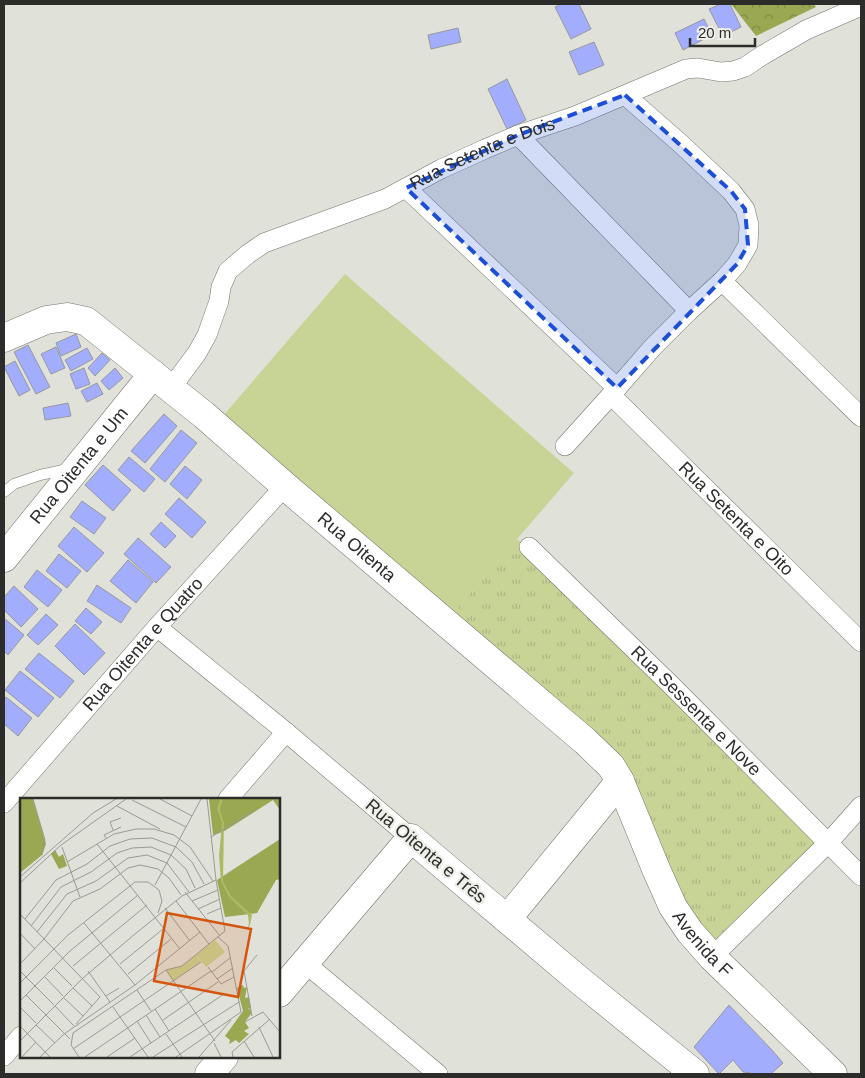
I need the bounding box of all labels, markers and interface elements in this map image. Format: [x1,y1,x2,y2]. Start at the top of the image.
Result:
scale bar [690,15,755,47]
text: 20 m [698,24,731,41]
street label: Rua Setenta e Dois [406,113,557,194]
street label: Rua Oitenta e Um [26,403,132,528]
street label: Rua Setenta e Oito [675,458,798,580]
street label: Rua Oitenta [314,508,401,586]
street label: Rua Oitenta e Quatro [79,573,207,715]
street label: Rua Sessenta e Nove [627,642,765,780]
street label: Rua Oitenta e Três [362,795,490,907]
inset map [20,798,280,1058]
street label: Avenida F [669,907,736,981]

